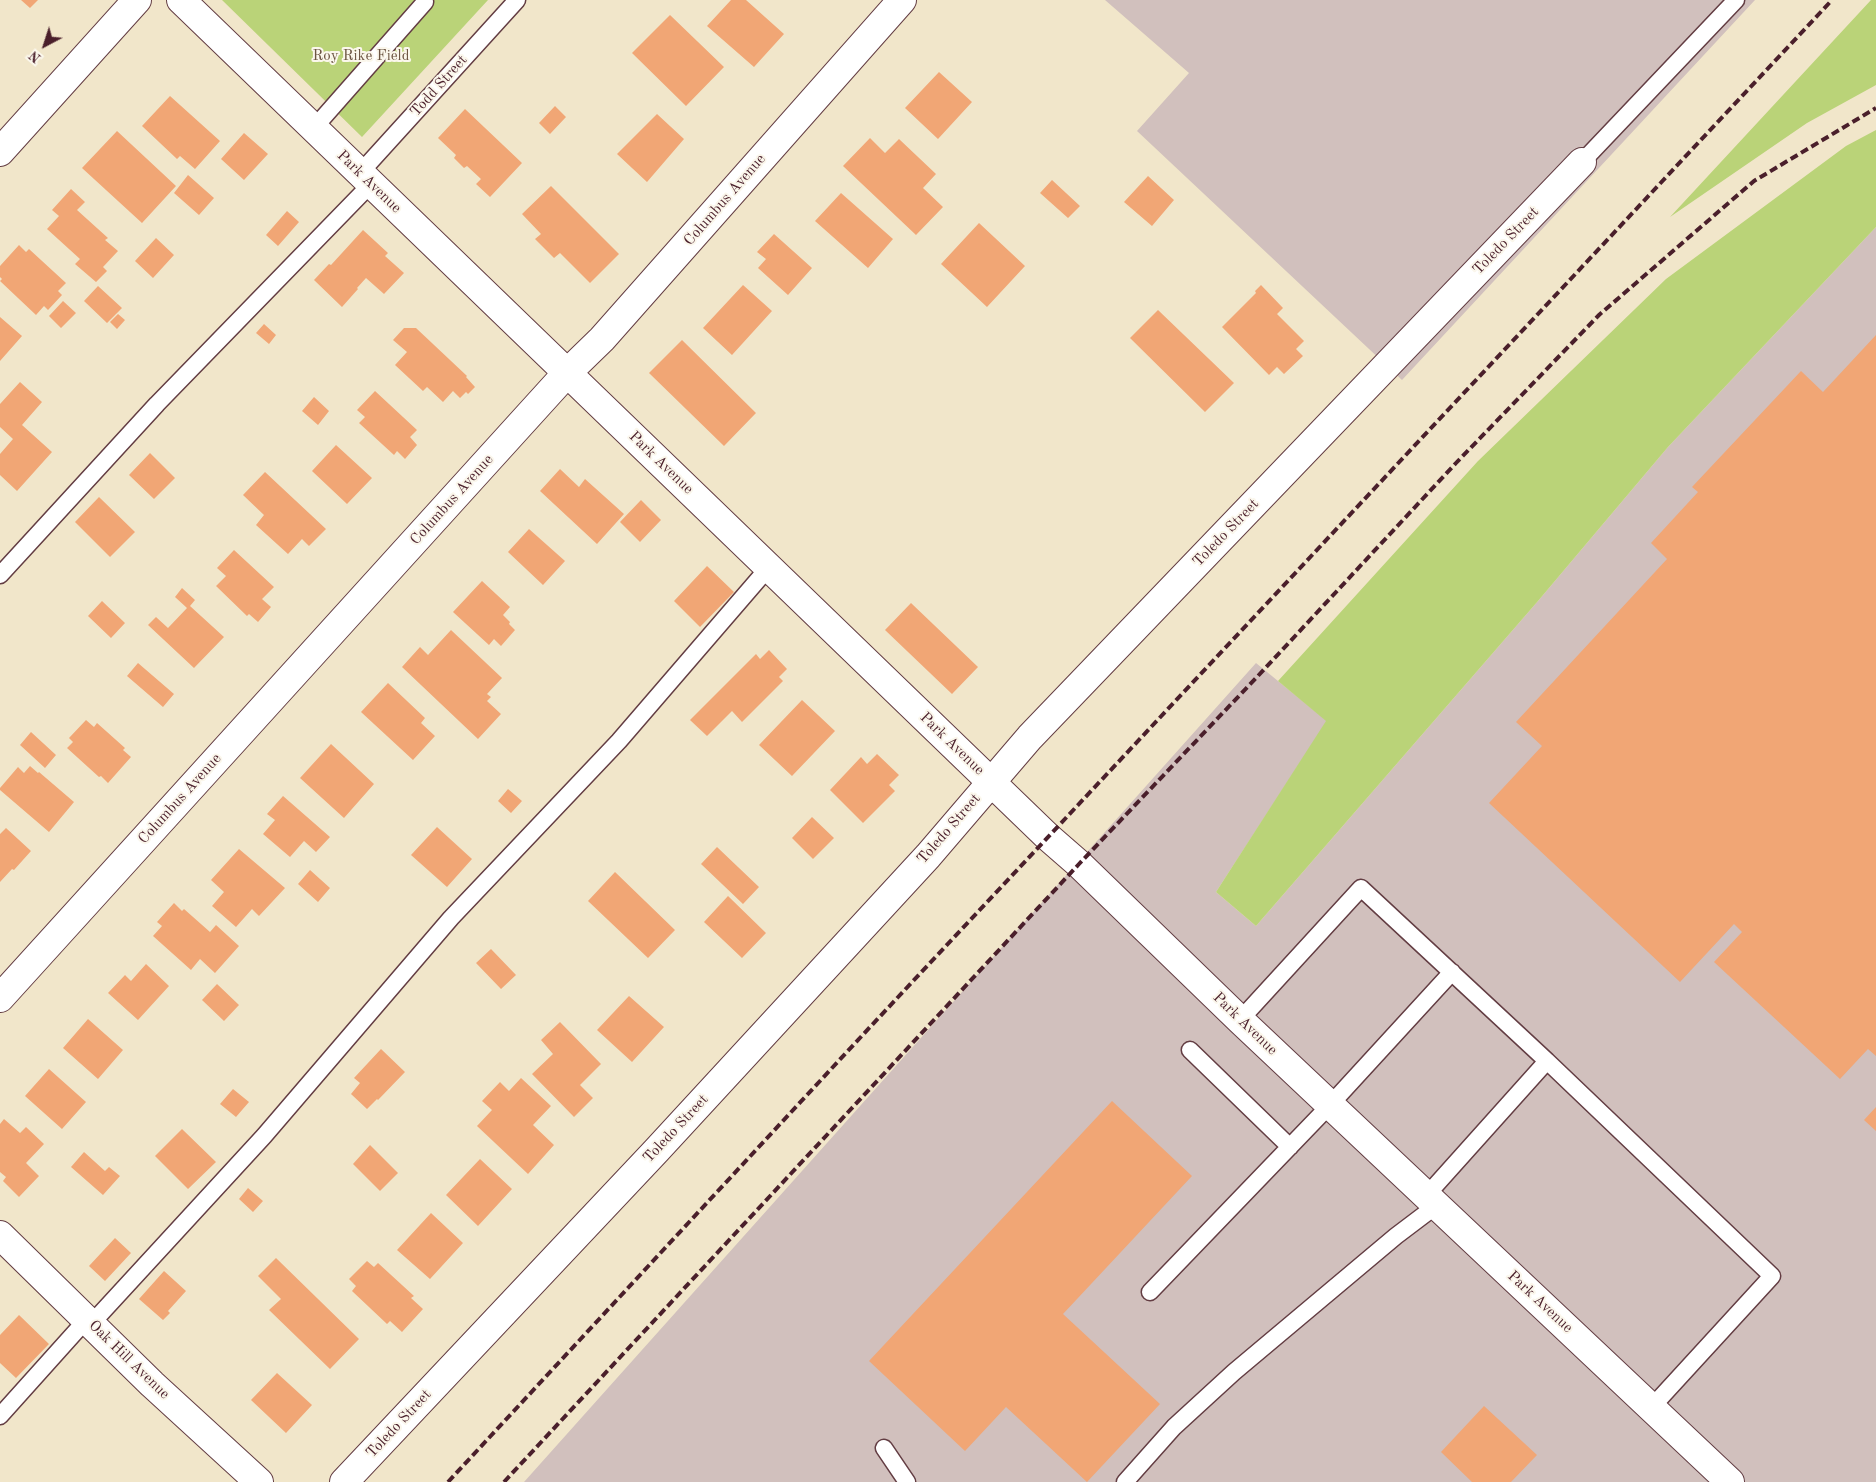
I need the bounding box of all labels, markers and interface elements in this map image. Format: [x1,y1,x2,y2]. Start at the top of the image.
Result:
north arrow [20,20,70,70]
park label: Roy Rike Field [313,47,409,65]
text: N [27,48,44,65]
street label: Todd Street [407,51,471,121]
street label: Park Avenue [333,147,405,217]
street label: Columbus Avenue [680,151,770,249]
street label: Toledo Street [1469,203,1543,279]
street label: Park Avenue [625,428,697,498]
street label: Columbus Avenue [407,451,497,549]
street label: Toledo Street [1189,495,1263,571]
street label: Park Avenue [916,709,988,779]
street label: Columbus Avenue [135,750,225,848]
street label: Toledo Street [914,790,984,868]
street label: Park Avenue [1209,989,1281,1059]
street label: Toledo Street [640,1091,712,1167]
street label: Park Avenue [1504,1267,1576,1337]
street label: Oak Hill Avenue [85,1317,173,1403]
street label: Toledo Street [363,1386,435,1462]

